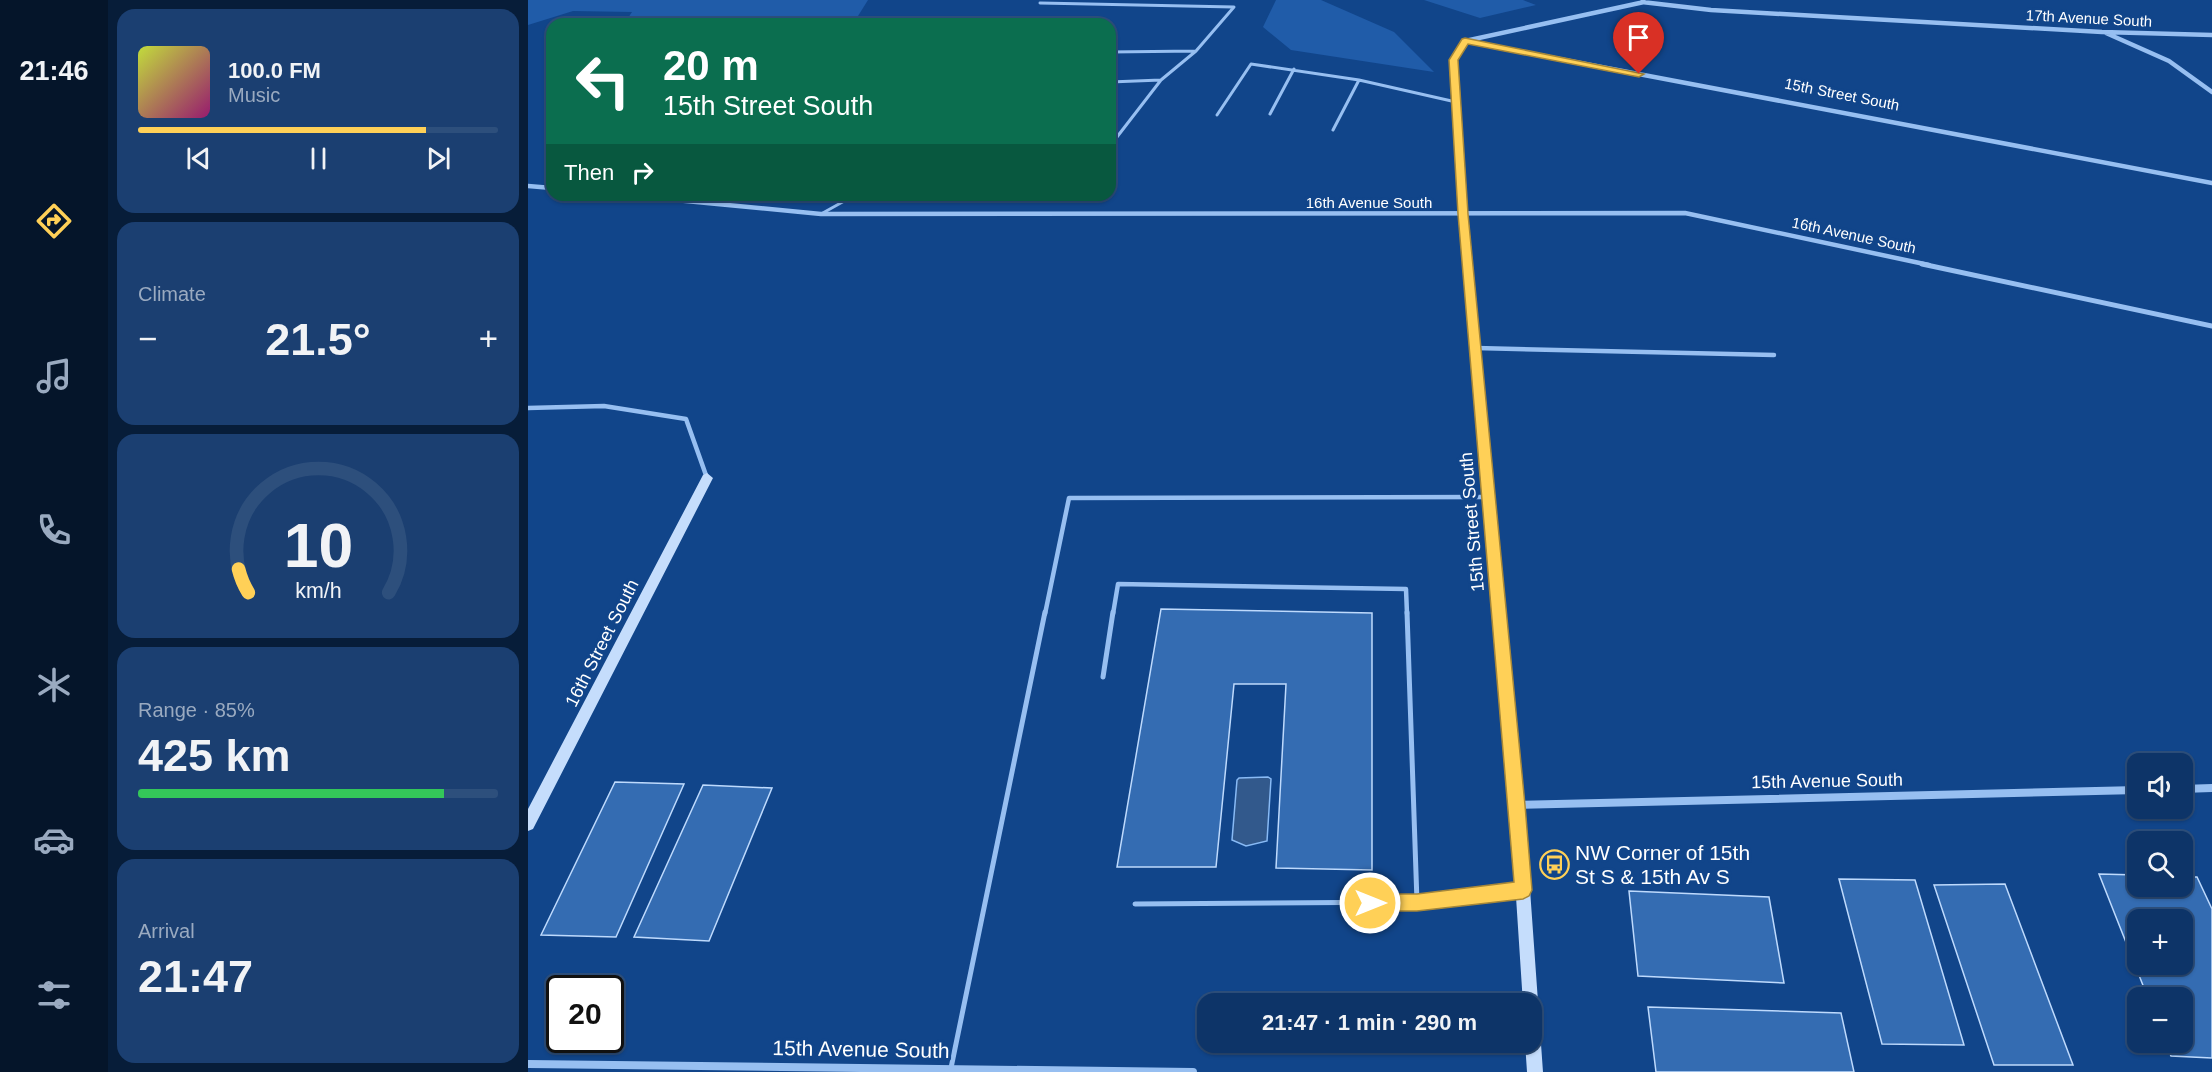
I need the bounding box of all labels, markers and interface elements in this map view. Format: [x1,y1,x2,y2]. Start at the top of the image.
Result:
street label: 17th Avenue South [2025,6,2153,30]
pin [1613,12,1664,74]
icon: arrive [1622,21,1655,54]
icon: left [564,42,642,120]
text: 20 m [663,42,759,89]
text: 21:46 [19,56,89,86]
text: 100.0 FM [228,58,321,83]
street label: 15th Street South [1783,75,1901,113]
text: Music [228,84,280,106]
text: 15th Street South [663,91,873,121]
icon: previous [182,142,215,175]
icon: pause [302,142,335,175]
icon: next [422,142,455,175]
icon: right [626,156,659,189]
text: Then [564,160,614,185]
street label: 16th Avenue South [1306,194,1432,211]
icon: directions [33,200,75,242]
street label: 16th Avenue South [1790,214,1918,256]
text: Climate [138,283,206,305]
text: 21.5° [265,314,371,365]
text: − [138,320,157,357]
text: + [479,320,498,357]
icon: music [33,355,75,397]
street label: 15th Street South [1456,451,1488,593]
icon: phone [33,509,75,551]
text: 10 [283,511,353,580]
street label: 16th Street South [561,576,643,710]
text: km/h [295,579,341,603]
icon: climate [33,664,75,706]
text: Range · 85% [138,699,255,721]
text: 425 km [138,730,291,781]
map controls [2127,753,2193,1053]
button: sound [2127,753,2193,819]
street label: 15th Avenue South [1751,770,1903,792]
icon: car [33,819,75,861]
button: search [2127,831,2193,897]
place label: NW Corner of 15th St S & 15th Av S [1575,841,1750,888]
bus stop icon: NW Corner of 15th St S & 15th Av S [1538,848,1570,880]
position arrow [1338,871,1402,935]
button: + [2127,909,2193,975]
text: Arrival [138,920,195,942]
text: 21:47 [138,951,253,1002]
icon: filters [33,974,75,1016]
speed limit sign: 20 [546,975,624,1053]
button: − [2127,987,2193,1053]
text: 21:47 · 1 min · 290 m [1262,1010,1477,1035]
street label: 15th Avenue South [772,1036,950,1062]

